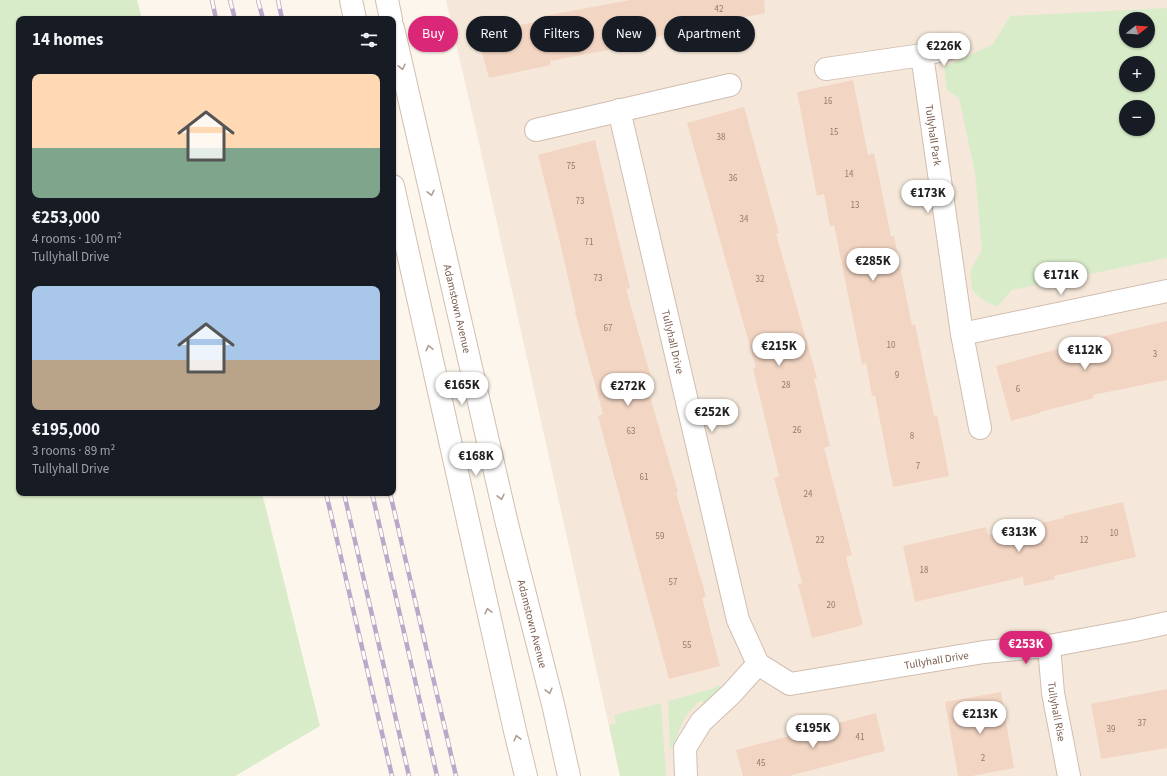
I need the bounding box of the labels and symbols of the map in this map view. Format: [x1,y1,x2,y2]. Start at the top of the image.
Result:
house number: 42 [715,3,724,16]
north arrow [1119,12,1155,48]
pin: €226K [916,33,972,67]
one-way arrow [397,63,405,70]
house number: 16 [824,95,833,108]
street label: Tullyhall Park [921,103,945,168]
house number: 15 [830,126,839,139]
house number: 38 [717,131,726,144]
house number: 75 [567,160,576,173]
house number: 14 [845,168,854,181]
house number: 36 [729,172,738,185]
pin: €173K [900,180,956,214]
one-way arrow [426,190,434,196]
house number: 73 [576,195,585,208]
house number: 13 [851,199,860,212]
house number: 34 [740,213,749,226]
house number: 71 [585,236,593,249]
pin: €285K [845,248,901,282]
pin: €171K [1033,262,1089,296]
street label: Adamstown Avenue [440,263,475,355]
house number: 73 [594,272,603,285]
house number: 32 [756,273,765,286]
street label: Tullyhall Drive [658,308,687,376]
house number: 67 [604,322,613,335]
pin: €215K [751,333,807,367]
pin: €112K [1057,337,1113,371]
house number: 10 [887,339,896,352]
one-way arrow [426,345,434,351]
house number: 3 [1153,348,1158,361]
house number: 9 [895,369,900,382]
pin: €165K [434,372,490,406]
pin: €272K [600,373,656,407]
house number: 28 [782,379,791,392]
house number: 6 [1016,383,1021,396]
pin: €252K [684,399,740,433]
house number: 26 [793,424,802,437]
house number: 63 [627,425,636,438]
house number: 8 [910,430,915,443]
pin: €168K [448,443,504,477]
house number: 7 [916,460,921,473]
house number: 61 [640,471,648,484]
house number: 24 [804,488,813,501]
one-way arrow [496,494,504,500]
pin: €313K [991,519,1047,553]
house number: 10 [1110,527,1119,540]
house number: 59 [656,530,665,543]
house number: 22 [816,534,825,547]
house number: 12 [1080,534,1089,547]
house number: 18 [920,564,929,577]
house number: 57 [669,576,678,589]
street label: Adamstown Avenue [514,578,551,670]
house number: 20 [827,599,836,612]
one-way arrow [485,608,493,615]
pin: €253K [998,631,1054,665]
house number: 55 [683,639,692,652]
street label: Tullyhall Drive [903,648,970,673]
street label: Tullyhall Rise [1044,681,1069,743]
one-way arrow [545,688,553,694]
pin: €213K [952,701,1008,735]
pin: €195K [785,715,841,749]
house number: 37 [1138,717,1147,730]
house number: 39 [1107,723,1116,736]
house number: 41 [856,731,864,744]
one-way arrow [513,735,522,742]
house number: 2 [981,752,986,765]
house number: 45 [757,757,766,770]

